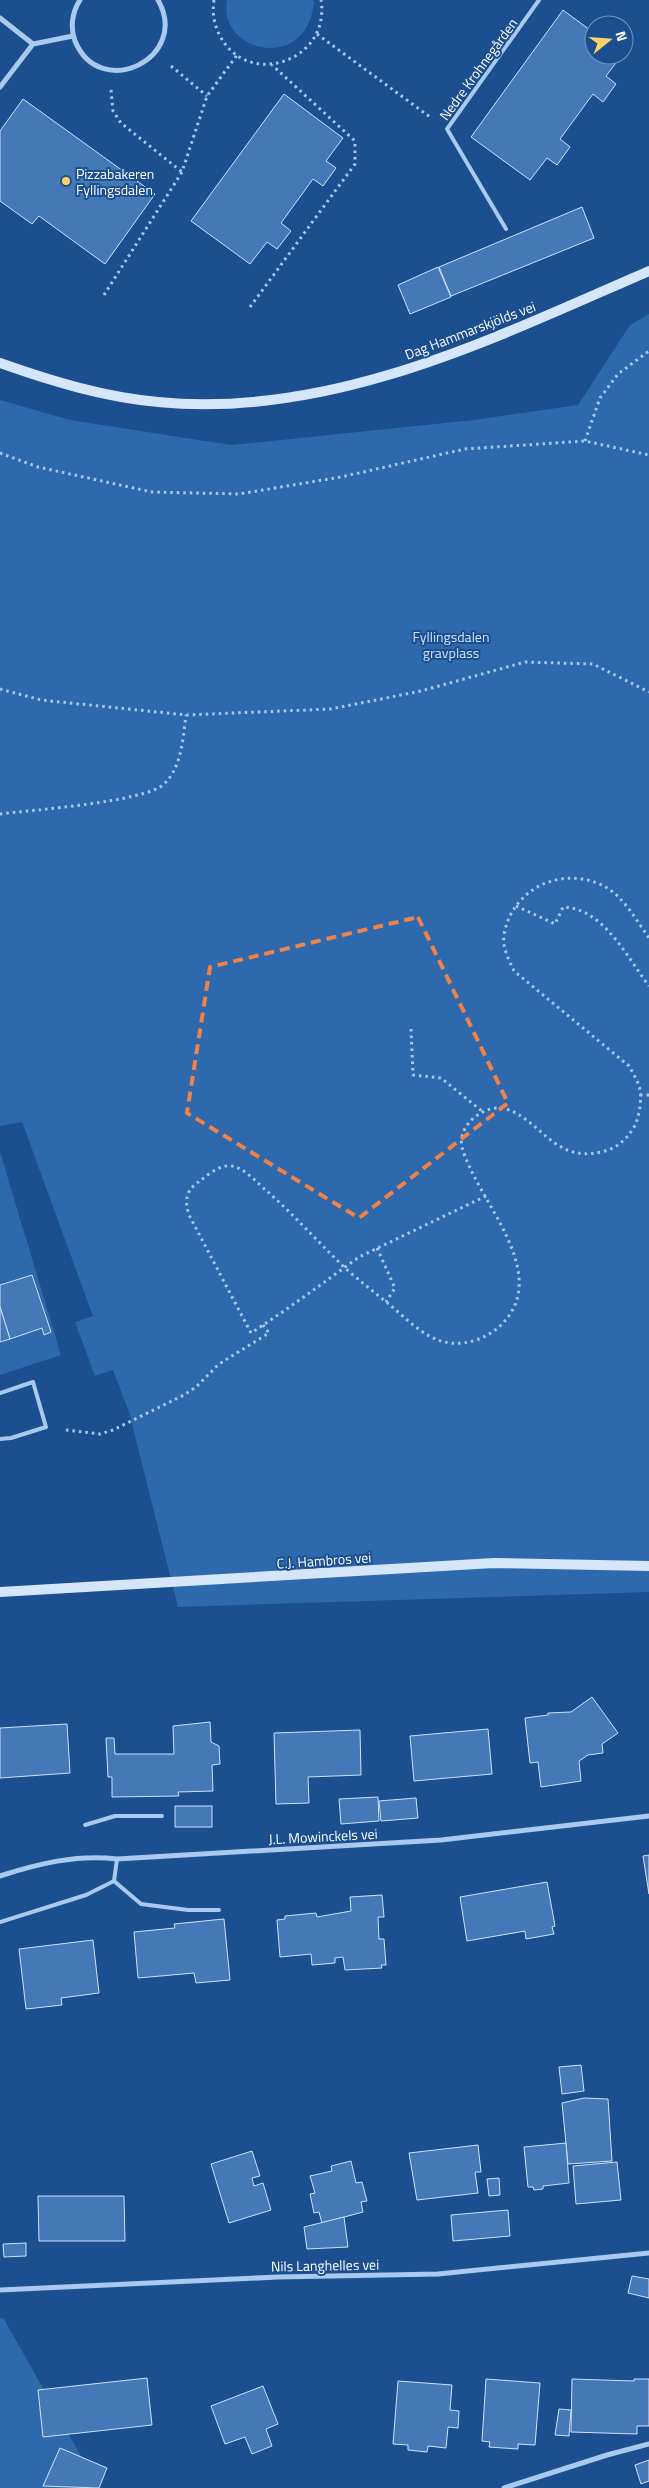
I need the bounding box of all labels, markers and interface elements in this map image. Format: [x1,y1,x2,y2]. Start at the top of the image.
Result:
street label: Nedre Krohnegården [434,14,522,124]
north arrow [584,15,634,65]
text: N [610,28,633,44]
place label: Pizzabakeren Fyllingsdalen [76,163,154,200]
marker: Pizzabakeren Fyllingsdalen [60,175,72,187]
street label: Dag Hammarskjölds vei [401,295,539,365]
park label: Fyllingsdalen gravplass [413,626,489,663]
street label: C.J. Hambros vei [276,1546,372,1574]
street label: J.L. Mowinckels vei [268,1823,378,1849]
street label: Nils Langhelles vei [271,2254,379,2276]

